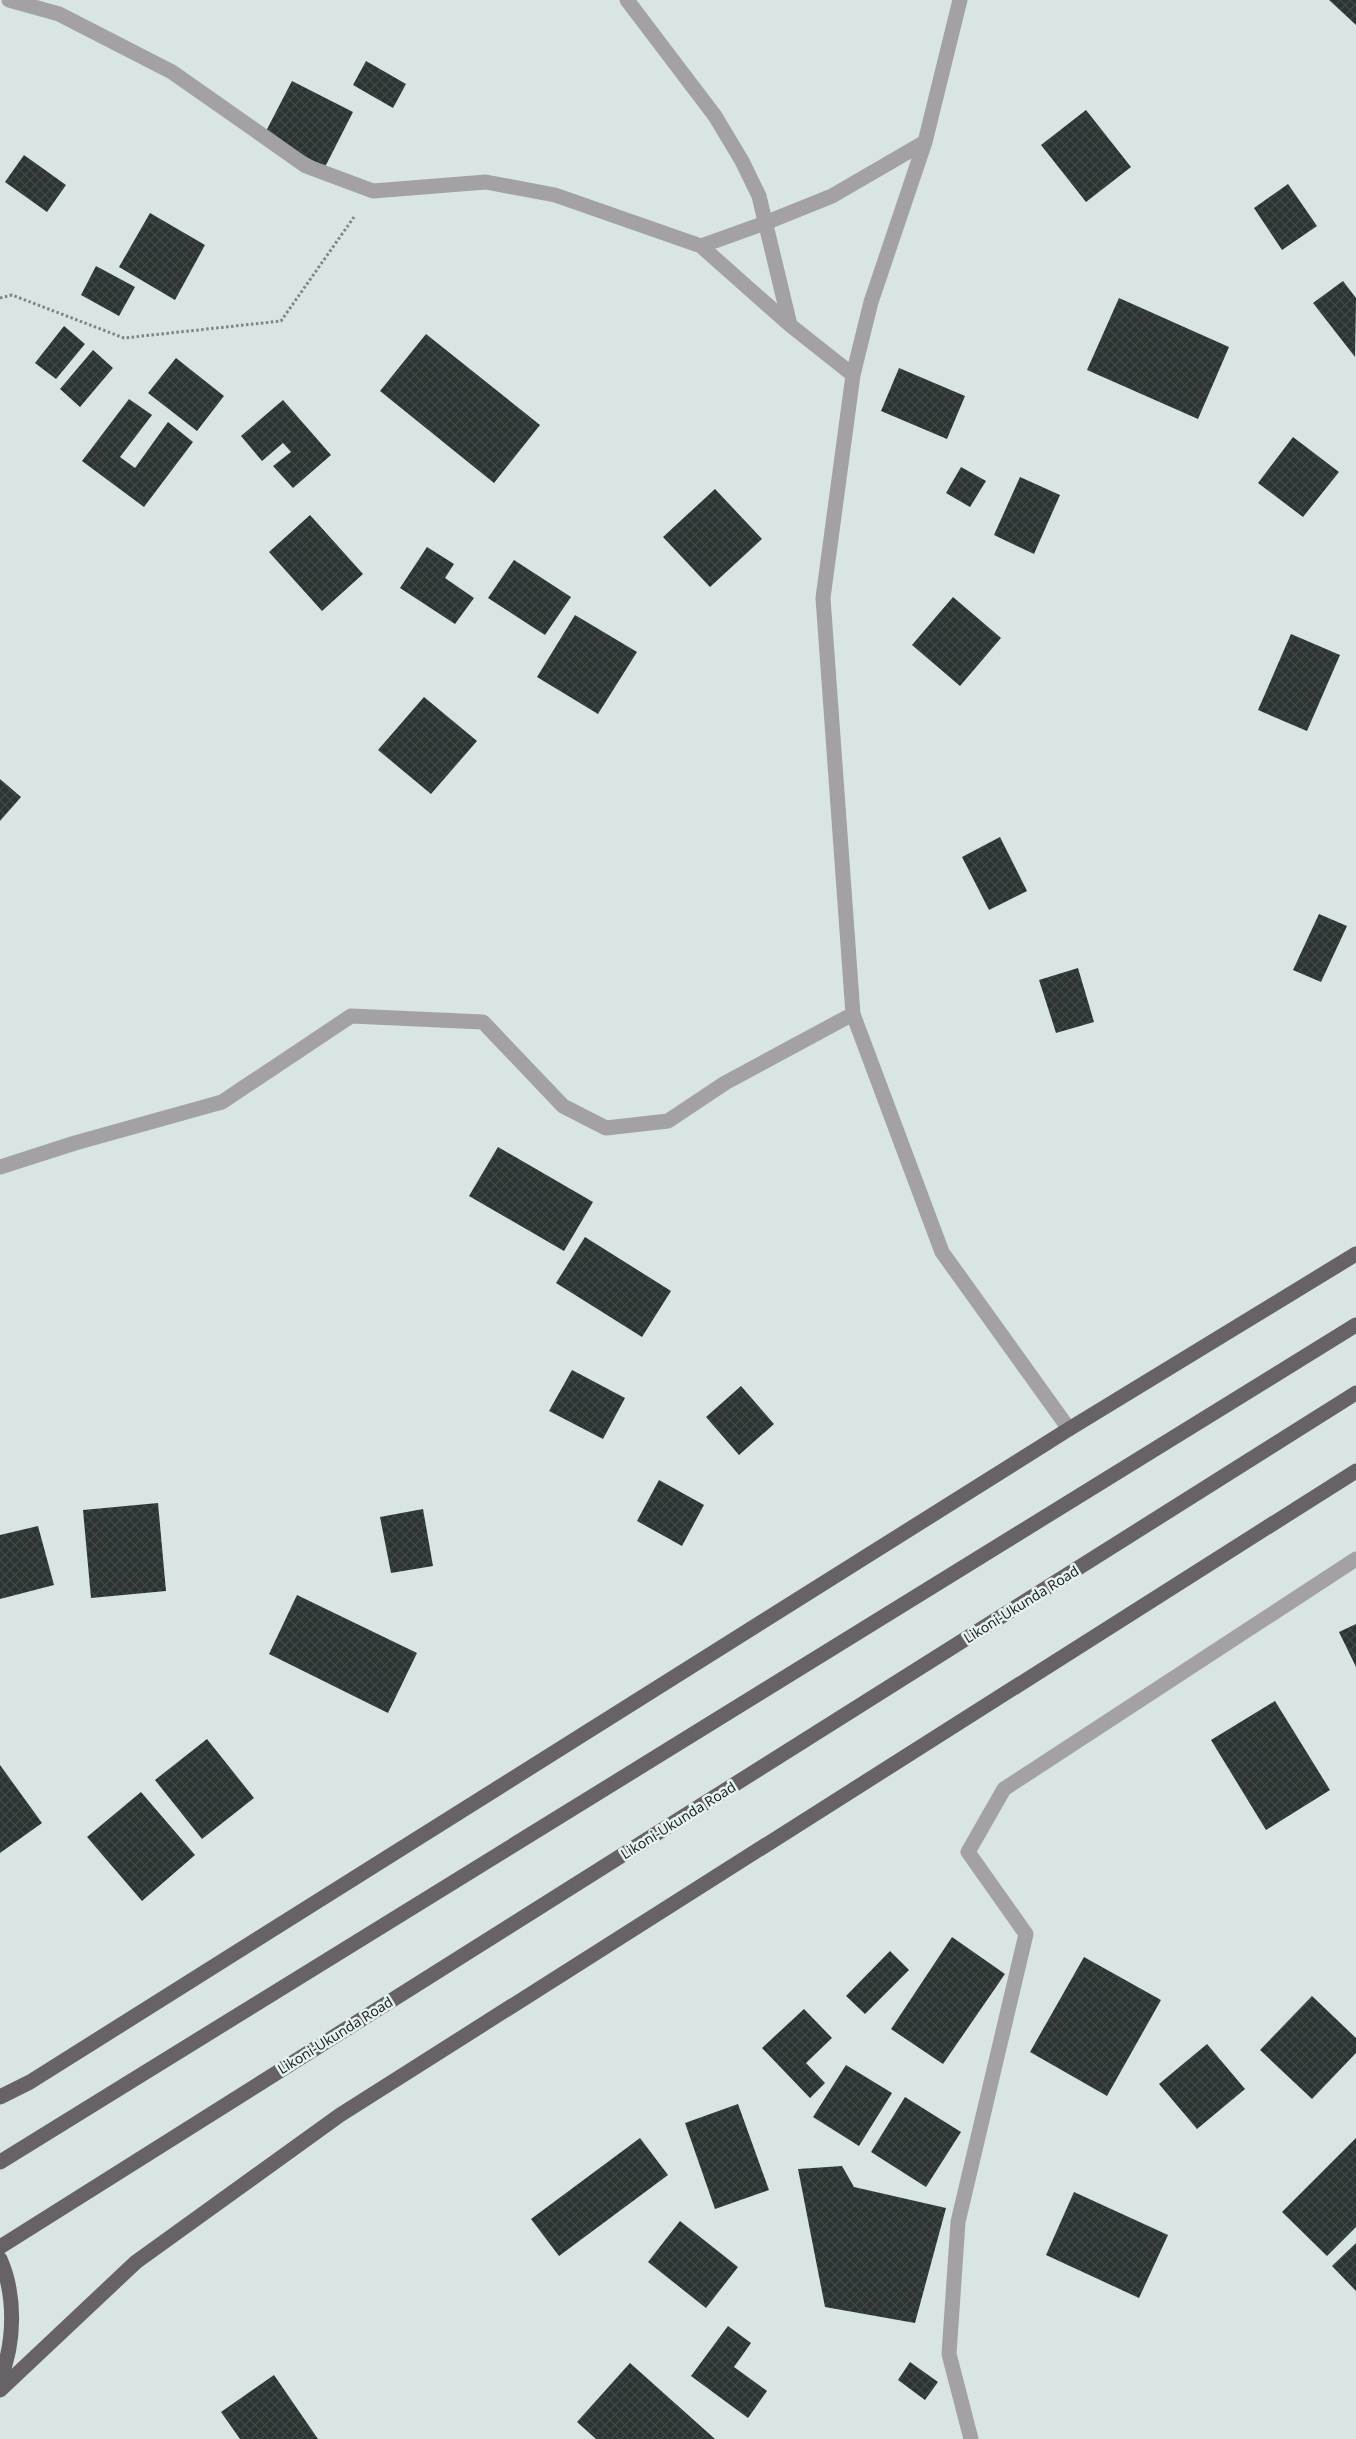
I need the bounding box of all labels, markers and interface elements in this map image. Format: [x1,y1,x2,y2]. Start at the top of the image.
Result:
street label: Likoni-Ukunda Road [960,1561,1082,1647]
street label: Likoni-Ukunda Road [617,1777,739,1863]
street label: Likoni-Ukunda Road [274,1992,396,2078]

